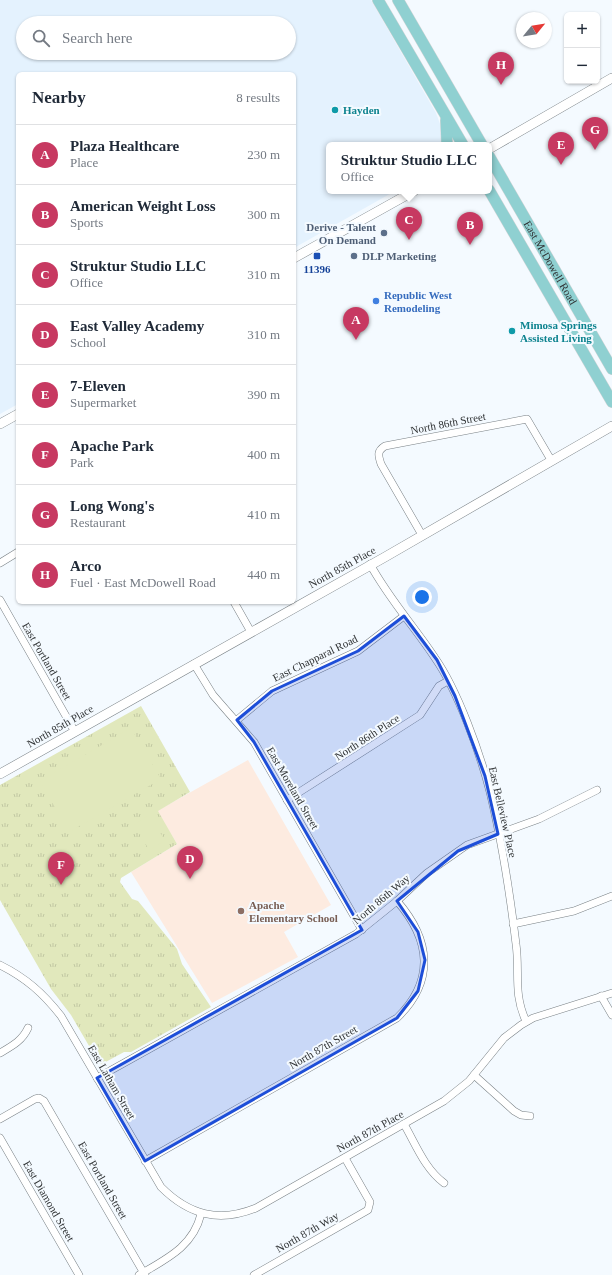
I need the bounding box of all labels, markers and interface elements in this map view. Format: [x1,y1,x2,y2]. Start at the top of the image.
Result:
north arrow [516,12,552,48]
map controls [564,12,600,84]
button: + [564,12,600,48]
search box [16,16,296,60]
icon: search [30,27,52,49]
text: Search here [62,30,132,46]
button: − [564,48,600,84]
pin: H [488,52,514,85]
text: Nearby [32,88,86,107]
text: 8 results [236,90,280,105]
place label: Hayden [343,104,380,116]
marker: Hayden [330,105,340,115]
pin: G [582,117,608,150]
pin: E [548,132,574,165]
text: Plaza Healthcare [70,138,179,154]
popup [326,142,492,194]
text: A [40,147,50,162]
text: 230 m [247,147,280,162]
text: Struktur Studio LLC [341,152,477,168]
text: Place [70,155,98,170]
text: Office [341,169,374,184]
text: American Weight Loss [70,198,216,214]
text: B [41,207,49,222]
text: 300 m [247,207,280,222]
pin: C [396,207,422,240]
pin: B [457,212,483,245]
text: Sports [70,215,103,230]
street label: East McDowell Road [522,218,580,307]
place label: Derive - Talent On Demand [306,221,376,246]
marker: Derive - Talent On Demand [379,228,389,238]
place label: DLP Marketing [362,250,437,262]
marker: 11396 [312,251,322,261]
marker: DLP Marketing [349,251,359,261]
text: Struktur Studio LLC [70,258,206,274]
place label: 11396 [304,263,331,275]
text: C [40,267,50,282]
text: 310 m [247,267,280,282]
text: Office [70,275,103,290]
place label: Republic West Remodeling [384,289,452,314]
marker: Republic West Remodeling [371,296,381,306]
pin: A [343,307,369,340]
text: East Valley Academy [70,318,204,334]
place label: Mimosa Springs Assisted Living [520,319,597,344]
marker: Mimosa Springs Assisted Living [507,326,517,336]
text: D [40,327,50,342]
text: 310 m [247,327,280,342]
text: School [70,335,106,350]
text: 7-Eleven [70,378,126,394]
text: E [41,387,49,402]
text: 390 m [247,387,280,402]
text: Supermarket [70,395,136,410]
street label: North 86th Street [409,410,487,436]
text: Apache Park [70,438,154,454]
text: F [41,447,49,462]
text: 400 m [247,447,280,462]
text: Park [70,455,94,470]
text: Long Wong's [70,498,154,514]
text: G [40,507,50,522]
text: 410 m [247,507,280,522]
text: Restaurant [70,515,126,530]
street label: North 85th Place [306,544,378,590]
text: Arco [70,558,101,574]
text: H [40,567,50,582]
text: 440 m [247,567,280,582]
text: Fuel · East McDowell Road [70,575,216,590]
your location [412,587,432,607]
street label: East Portland Street [20,620,74,702]
street label: East Chapparal Road [271,632,360,684]
street label: North 85th Place [25,702,95,750]
street label: North 86th Place [332,712,402,762]
street label: East Moreland Street [265,745,321,831]
street label: East Belleview Place [487,765,519,859]
pin: D [177,846,203,879]
pin: F [48,852,74,885]
street label: North 86th Way [350,871,412,926]
place label: Apache Elementary School [249,899,338,924]
marker: Apache Elementary School [236,906,246,916]
street label: North 87th Street [287,1023,359,1071]
street label: East Latham Street [86,1043,138,1121]
street label: North 87th Place [334,1108,406,1154]
street label: East Portland Street [76,1139,130,1221]
street label: East Diamond Street [21,1159,77,1243]
street label: North 87th Way [274,1209,341,1255]

